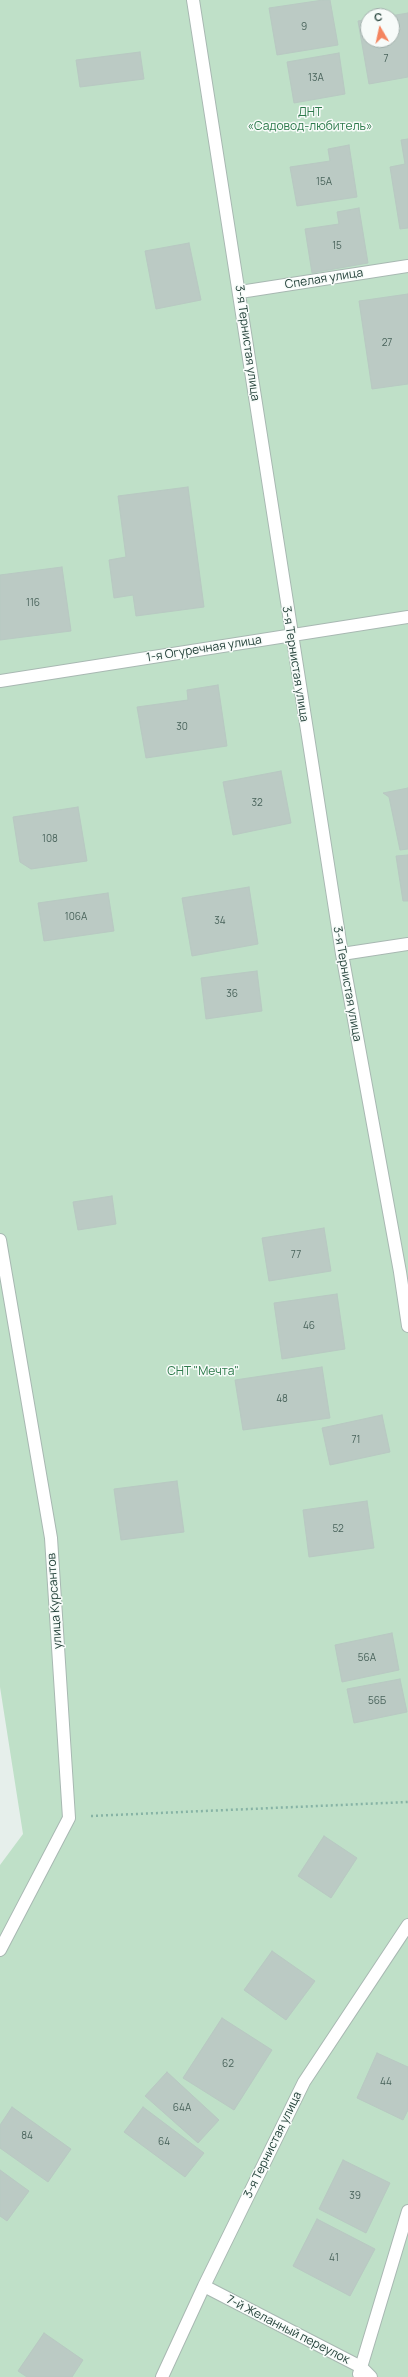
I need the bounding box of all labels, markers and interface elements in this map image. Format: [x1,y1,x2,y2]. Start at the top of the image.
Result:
north arrow [360,8,400,48]
text: С [373,9,383,25]
house number: 9 [301,21,307,33]
house number: 7 [383,53,389,65]
house number: 13А [308,72,324,84]
park label: ДНТ «Садовод-любитель» [248,106,372,134]
house number: 15А [316,176,332,188]
house number: 15 [332,240,342,252]
street label: Спелая улица [284,266,364,292]
street label: 3-я Тернистая улица [232,284,262,402]
house number: 27 [382,337,392,349]
house number: 116 [26,597,40,609]
street label: 3-я Тернистая улица [279,605,311,723]
street label: 1-я Огуречная улица [145,633,263,665]
house number: 30 [176,721,188,733]
house number: 32 [251,797,263,809]
house number: 108 [42,833,58,845]
house number: 106А [65,911,87,923]
house number: 34 [214,915,226,927]
street label: 3-я Тернистая улица [330,925,364,1043]
house number: 36 [226,988,238,1000]
house number: 77 [291,1249,301,1261]
house number: 46 [303,1320,315,1332]
park label: СНТ "Мечта" [167,1365,239,1379]
house number: 48 [276,1393,288,1405]
house number: 71 [352,1434,360,1446]
house number: 52 [332,1523,344,1535]
street label: улица Курсантов [44,1553,66,1649]
house number: 56А [358,1652,376,1664]
house number: 56Б [368,1695,386,1707]
house number: 62 [222,2058,234,2070]
house number: 44 [380,2076,392,2088]
street label: 3-я Тернистая улица [241,2089,305,2201]
house number: 64А [173,2102,191,2114]
house number: 84 [21,2130,33,2142]
house number: 64 [158,2136,170,2148]
house number: 39 [349,2190,361,2202]
house number: 41 [329,2252,339,2264]
street label: 7-й Желанный переулок [224,2293,352,2367]

